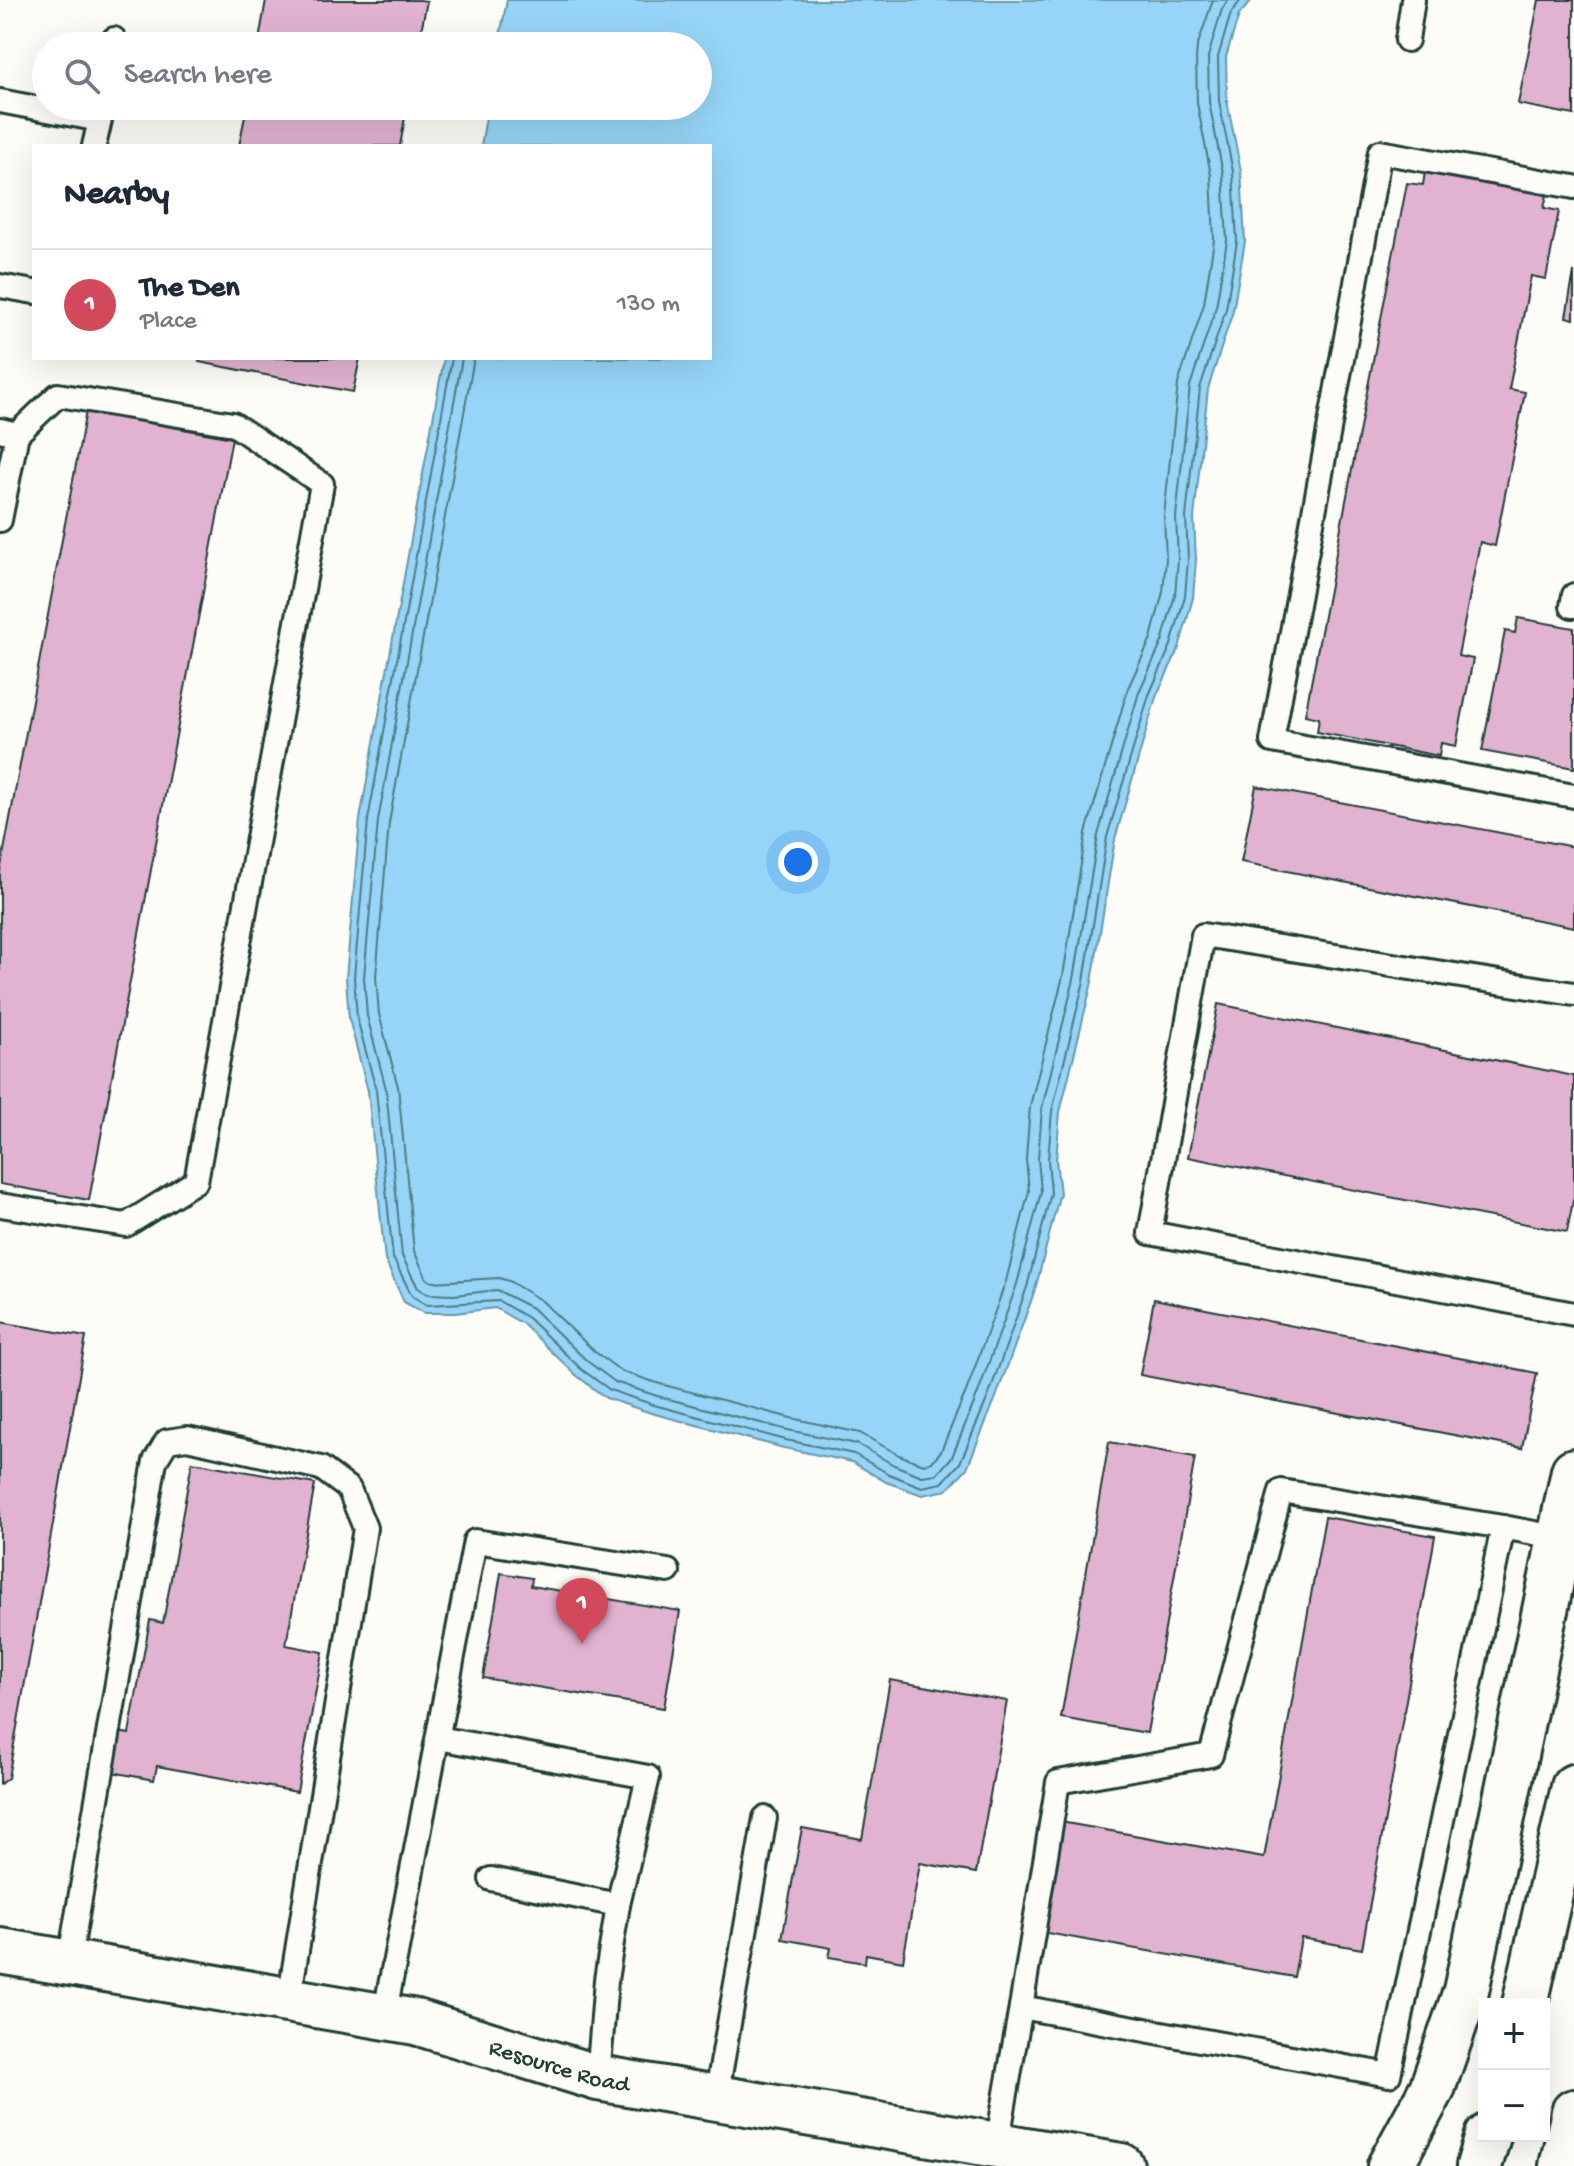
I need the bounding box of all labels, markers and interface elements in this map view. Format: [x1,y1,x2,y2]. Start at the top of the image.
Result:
search box [32,32,712,120]
icon: search [60,54,104,98]
text: Search here [124,59,272,94]
text: Nearby [64,176,169,216]
text: The Den [140,272,240,307]
text: 1 [85,290,95,321]
text: 130 m [617,290,680,321]
text: Place [140,307,197,338]
your location [778,842,818,882]
pin: 1 [556,1578,608,1644]
map controls [1478,1998,1550,2142]
button: + [1478,1998,1550,2070]
street label: Resource Road [485,2034,633,2101]
button: − [1478,2070,1550,2142]

